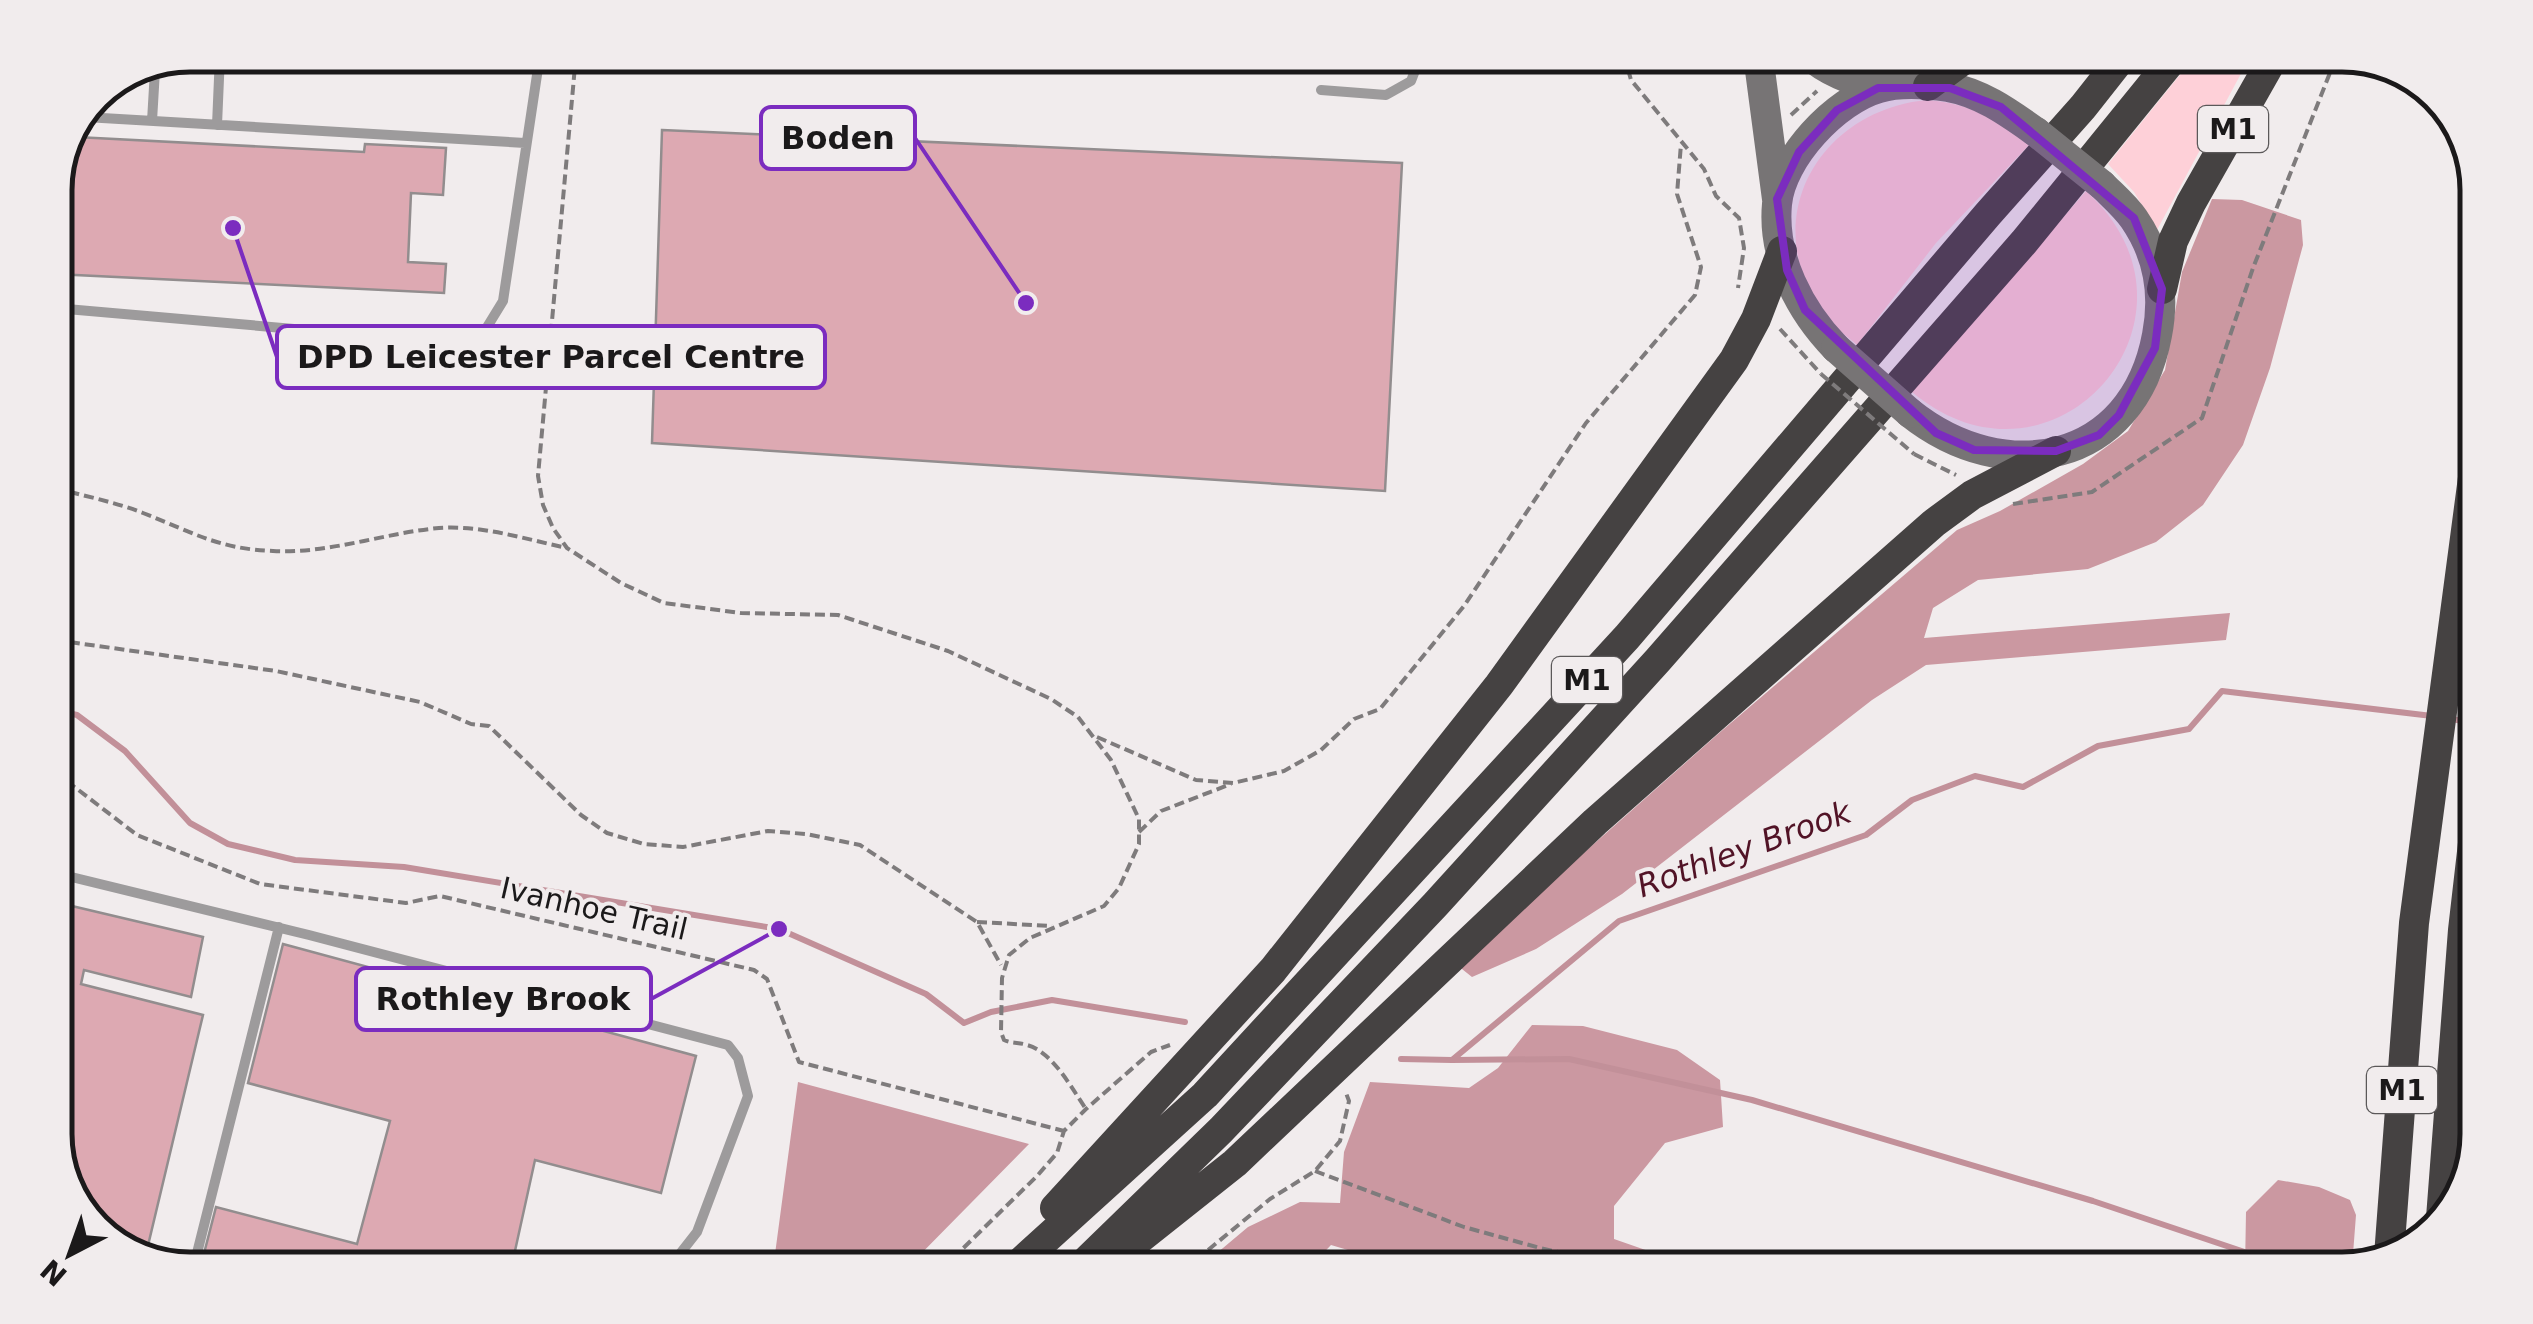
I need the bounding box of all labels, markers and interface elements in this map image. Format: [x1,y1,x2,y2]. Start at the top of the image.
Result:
road number: M1 [2198,106,2268,152]
callout: Boden [761,107,915,169]
text: Boden [781,119,895,157]
callout: DPD Leicester Parcel Centre [277,326,825,388]
text: DPD Leicester Parcel Centre [297,338,805,376]
road number: M1 [1552,657,1622,703]
water label: Rothley Brook [1632,792,1858,905]
street label: Ivanhoe Trail [497,870,691,947]
callout: Rothley Brook [356,968,651,1030]
text: Rothley Brook [376,980,631,1018]
road number: M1 [2367,1067,2437,1113]
north arrow [20,1204,120,1304]
text: N [34,1252,74,1293]

